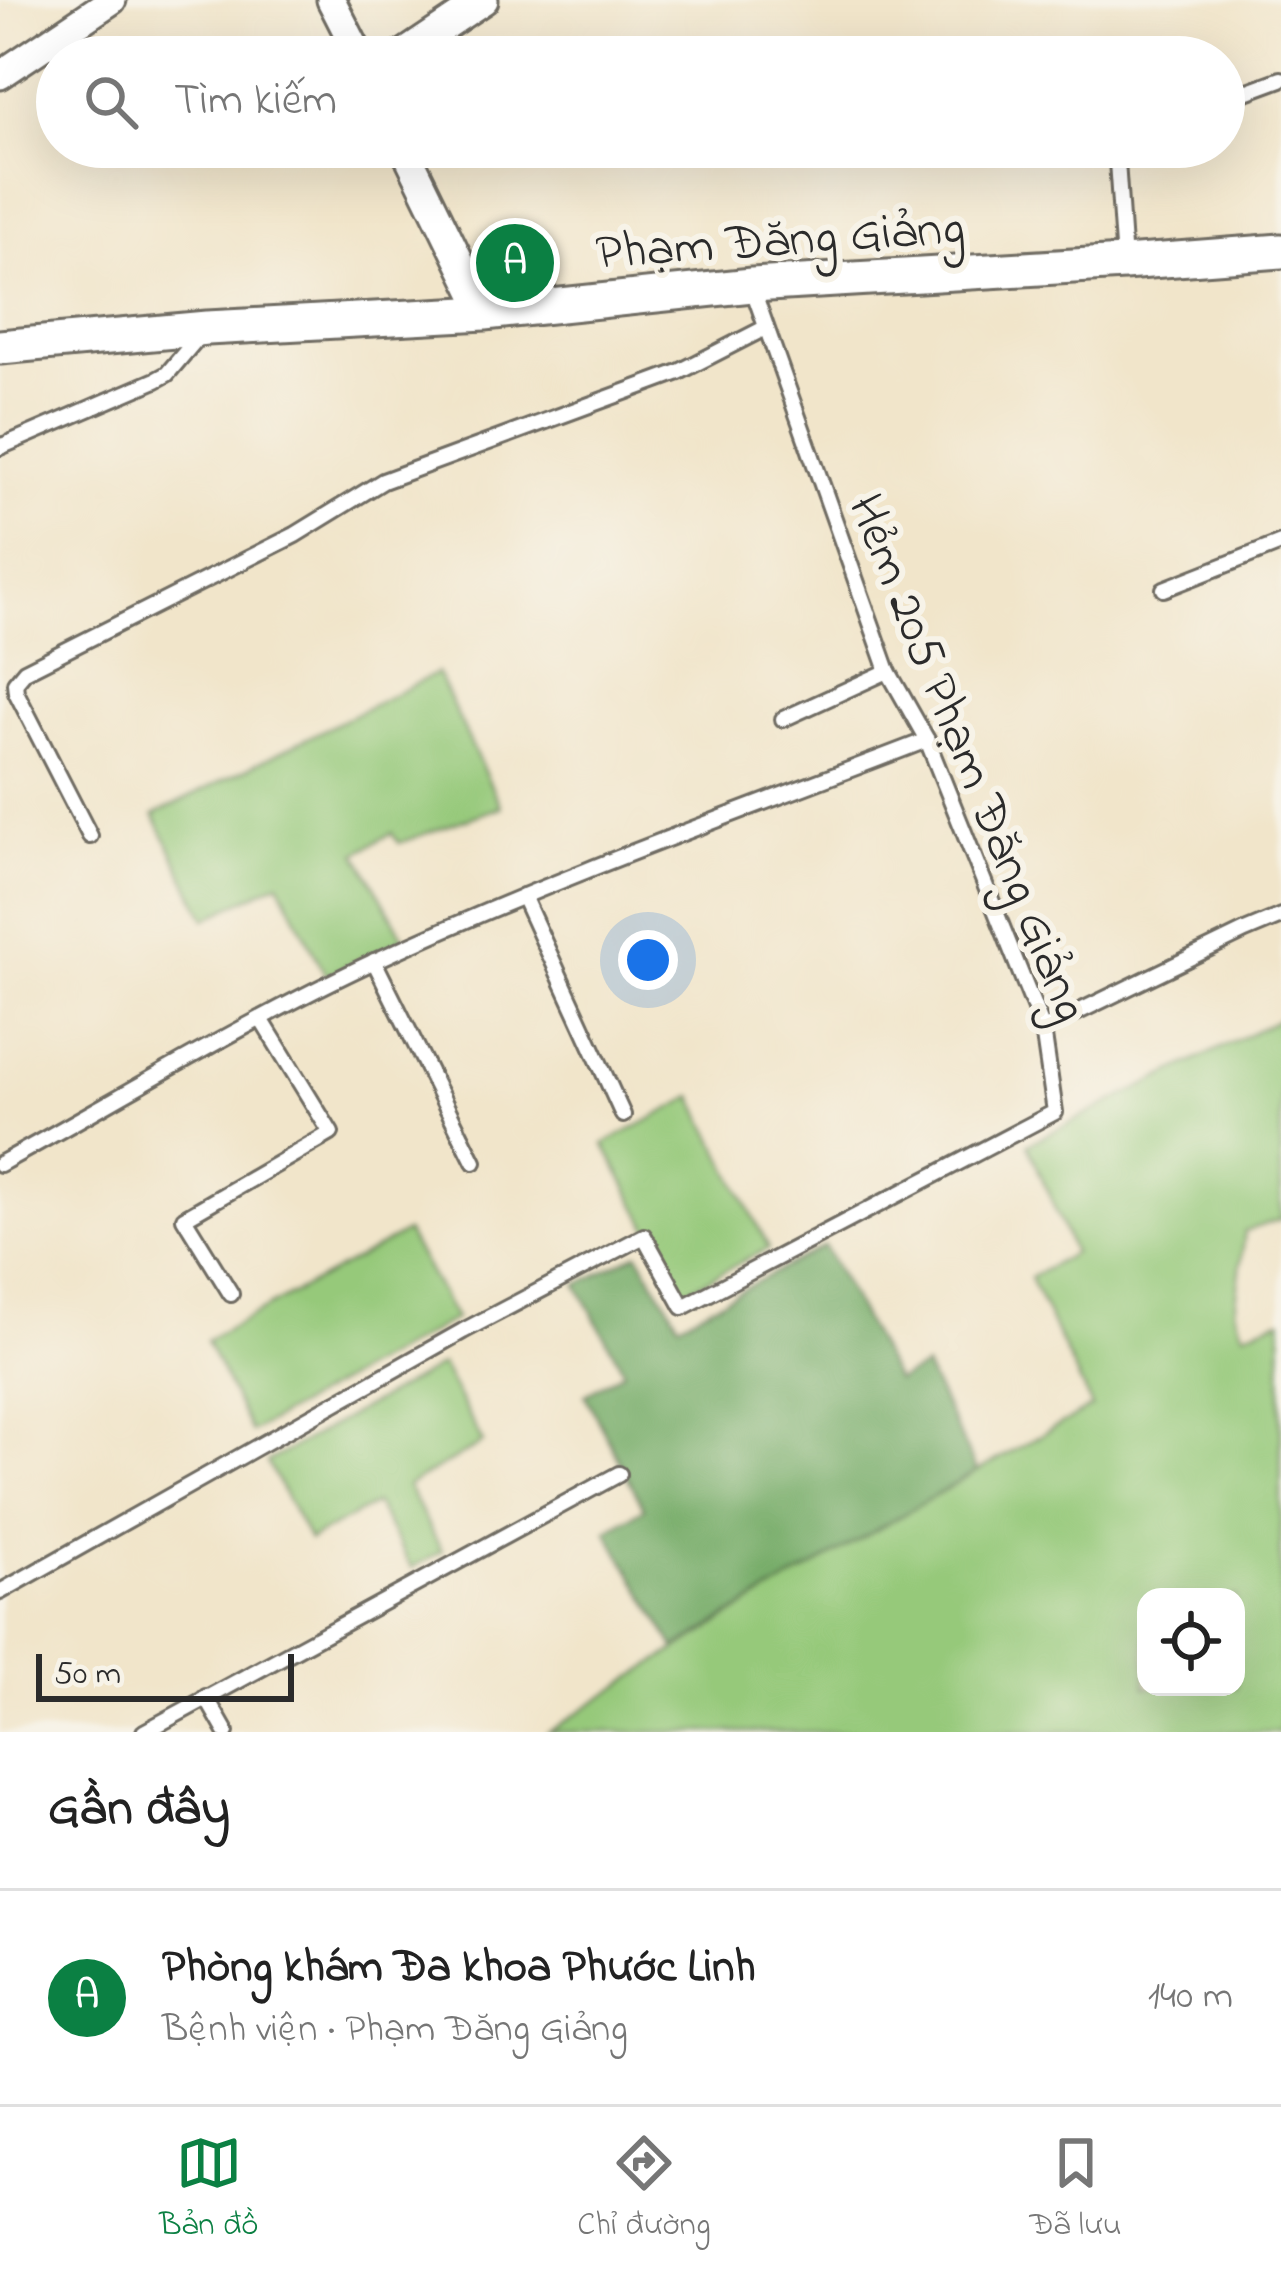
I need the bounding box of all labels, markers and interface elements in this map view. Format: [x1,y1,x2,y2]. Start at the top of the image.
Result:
search box [36,36,1245,168]
icon: search [78,69,144,135]
text: Tìm kiếm [174,69,337,135]
street label: Phạm Đăng Giảng [593,192,967,293]
pin: A [476,218,554,308]
street label: Hẻm 205 Phạm Đăng Giảng [826,484,1106,1034]
your location [618,930,678,990]
map controls [1137,1588,1245,1696]
button: locate [1137,1588,1245,1696]
scale bar [36,1648,294,1701]
text: 50 m [54,1651,121,1699]
text: Gần đây [48,1773,230,1848]
text: Phòng khám Đa khoa Phước Linh [162,1936,756,2002]
text: A [75,1969,99,2026]
text: 140 m [1148,1969,1233,2026]
text: Bệnh viện · Phạm Đăng Giảng [162,2002,628,2059]
tab: Bản đồ [159,2130,258,2250]
tab: Chỉ đường [577,2130,711,2250]
tab: Đã lưu [1029,2130,1122,2250]

